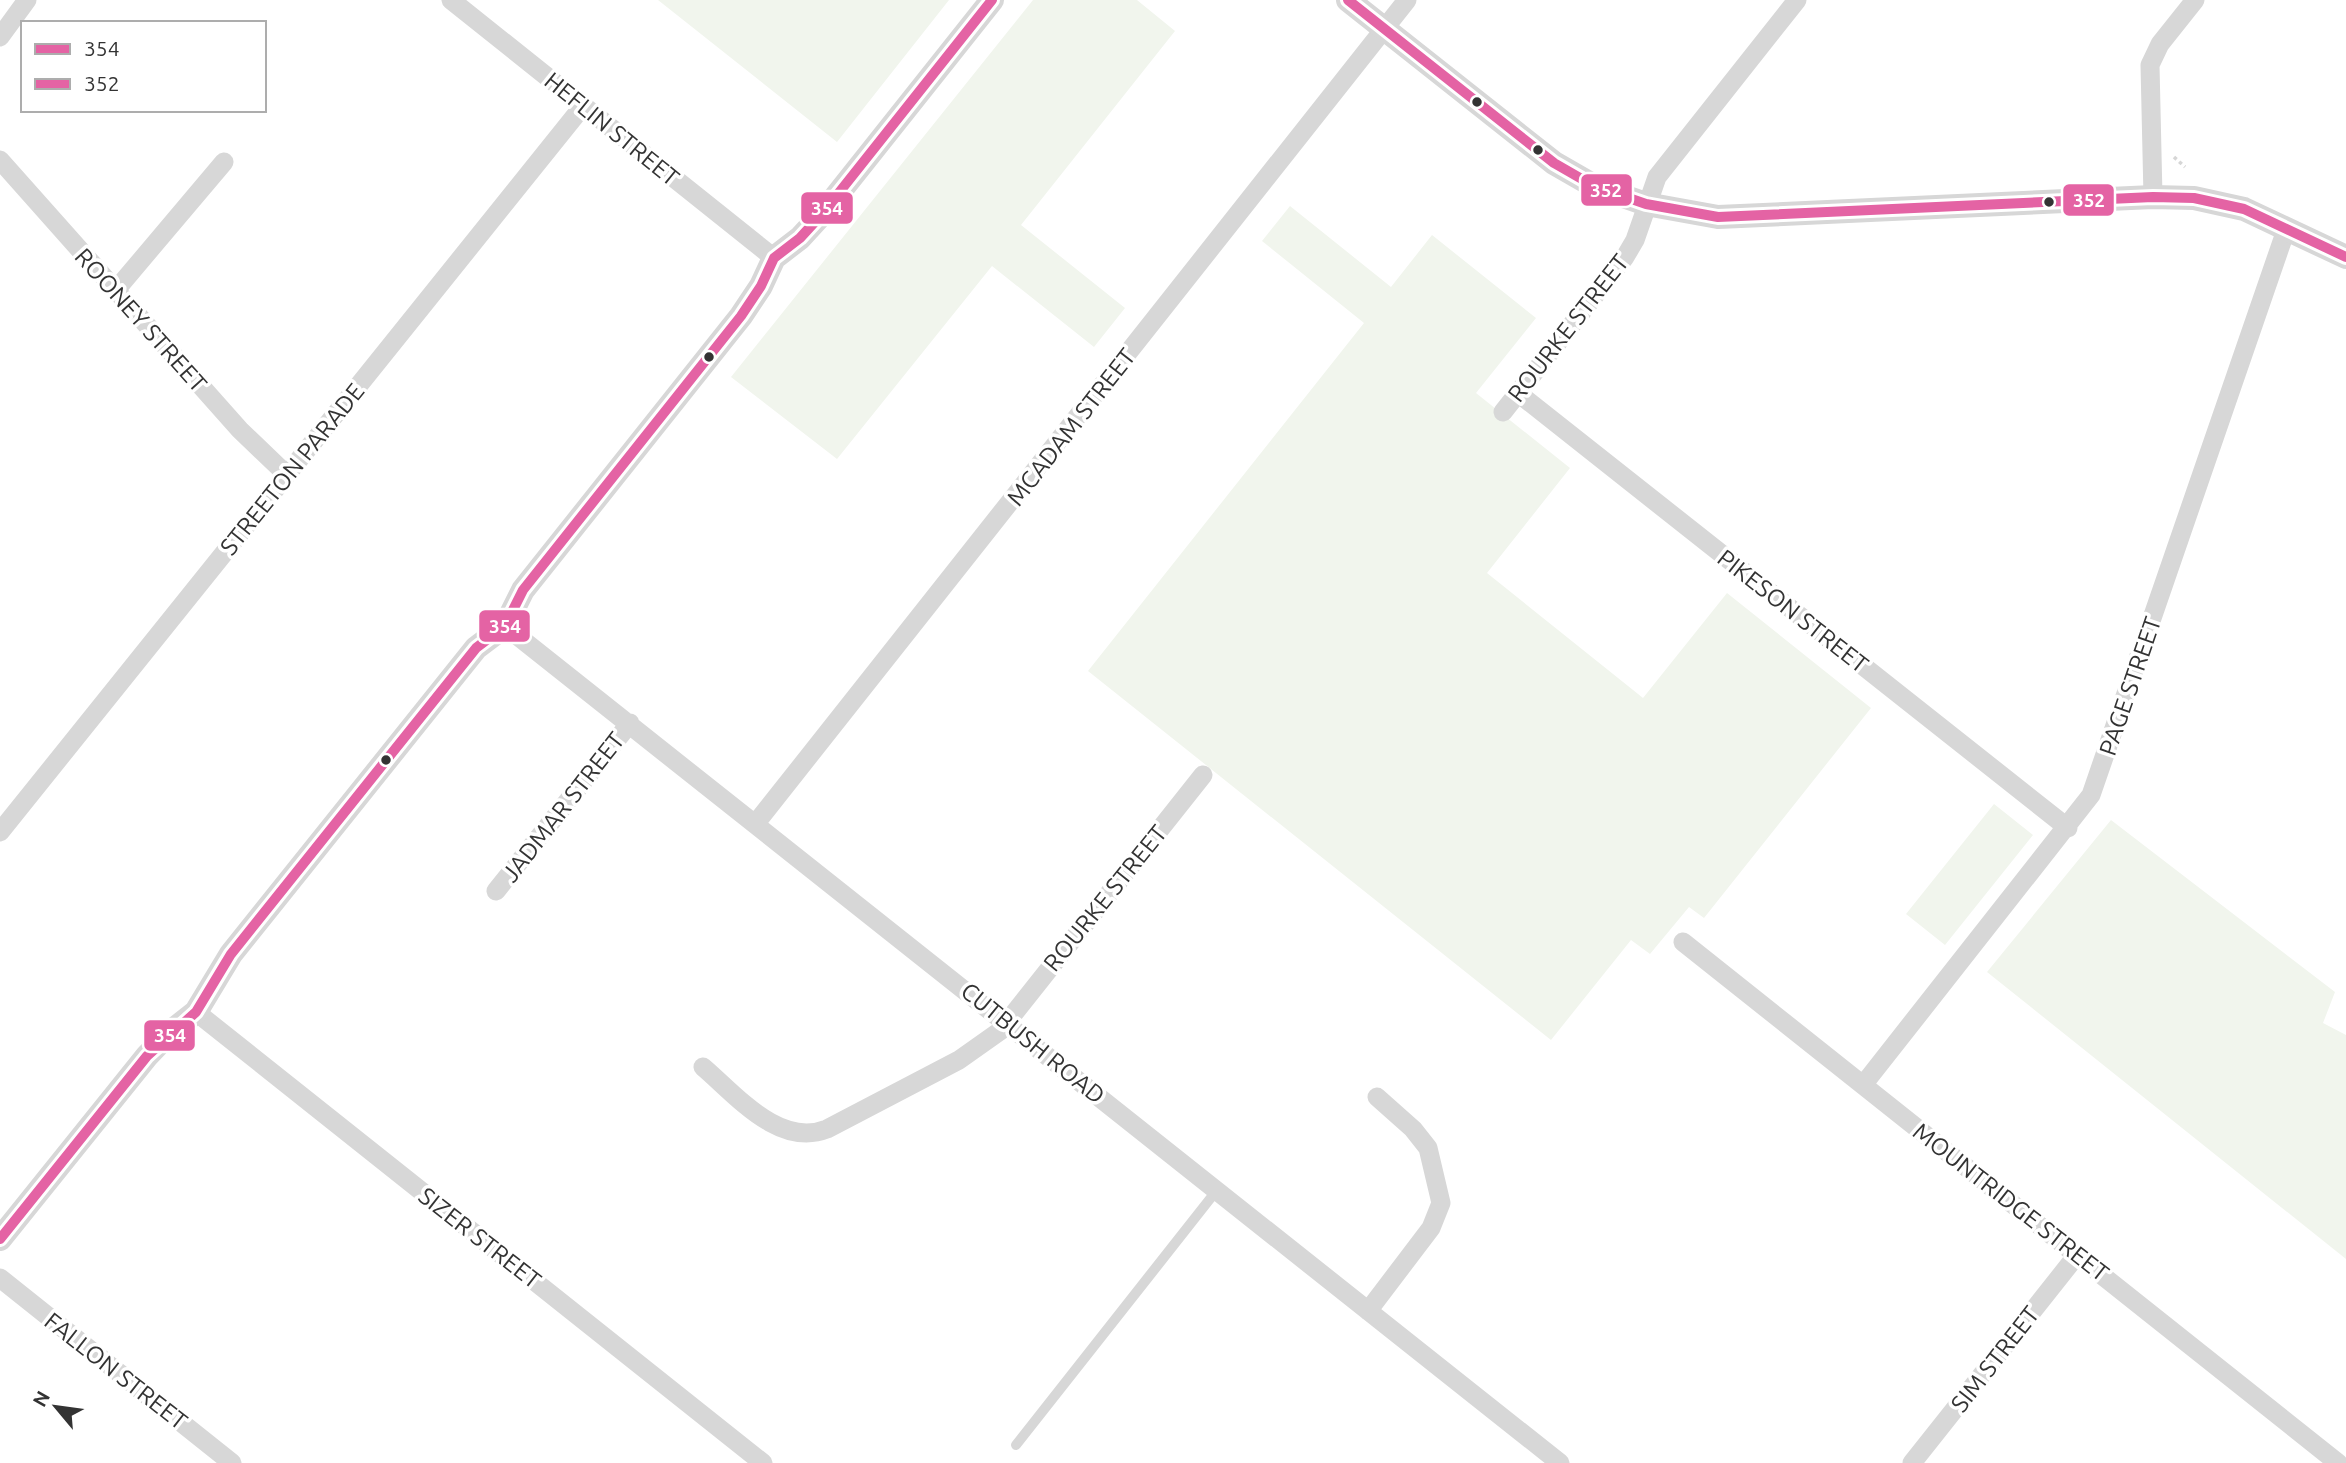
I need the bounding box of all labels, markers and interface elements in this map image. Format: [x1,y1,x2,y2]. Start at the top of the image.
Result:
legend [21,21,266,112]
text: 354 [84,36,120,60]
street label: HEFLIN STREET [539,67,685,191]
text: 352 [84,71,120,95]
unlabelled marker [1470,95,1484,109]
unlabelled marker [1531,143,1545,157]
line badge: 352 [1580,173,1633,207]
text: 352 [1590,179,1622,201]
line badge: 352 [2062,183,2115,217]
text: 352 [2073,189,2105,211]
line badge: 354 [800,191,854,225]
unlabelled marker [2042,195,2056,209]
text: 354 [811,197,843,219]
street label: ROONEY STREET [70,243,212,397]
street label: ROURKE STREET [1502,249,1634,407]
street label: MCADAM STREET [1001,343,1141,511]
unlabelled marker [702,350,716,364]
street label: STREETON PARADE [215,378,369,560]
street label: PIKESON STREET [1712,544,1874,678]
line badge: 354 [478,609,531,643]
street label: PAGE STREET [2094,613,2166,759]
text: 354 [489,615,521,637]
street label: JADMAR STREET [496,727,630,887]
unlabelled marker [379,753,393,767]
street label: ROURKE STREET [1038,820,1172,976]
street label: CUTBUSH ROAD [956,977,1110,1109]
line badge: 354 [143,1019,196,1052]
text: 354 [154,1024,186,1046]
street label: MOUNTRIDGE STREET [1908,1117,2114,1287]
street label: SIZER STREET [414,1182,546,1294]
street label: SIM STREET [1946,1301,2044,1417]
street label: FALLON STREET [39,1306,193,1436]
north arrow [21,1372,91,1442]

